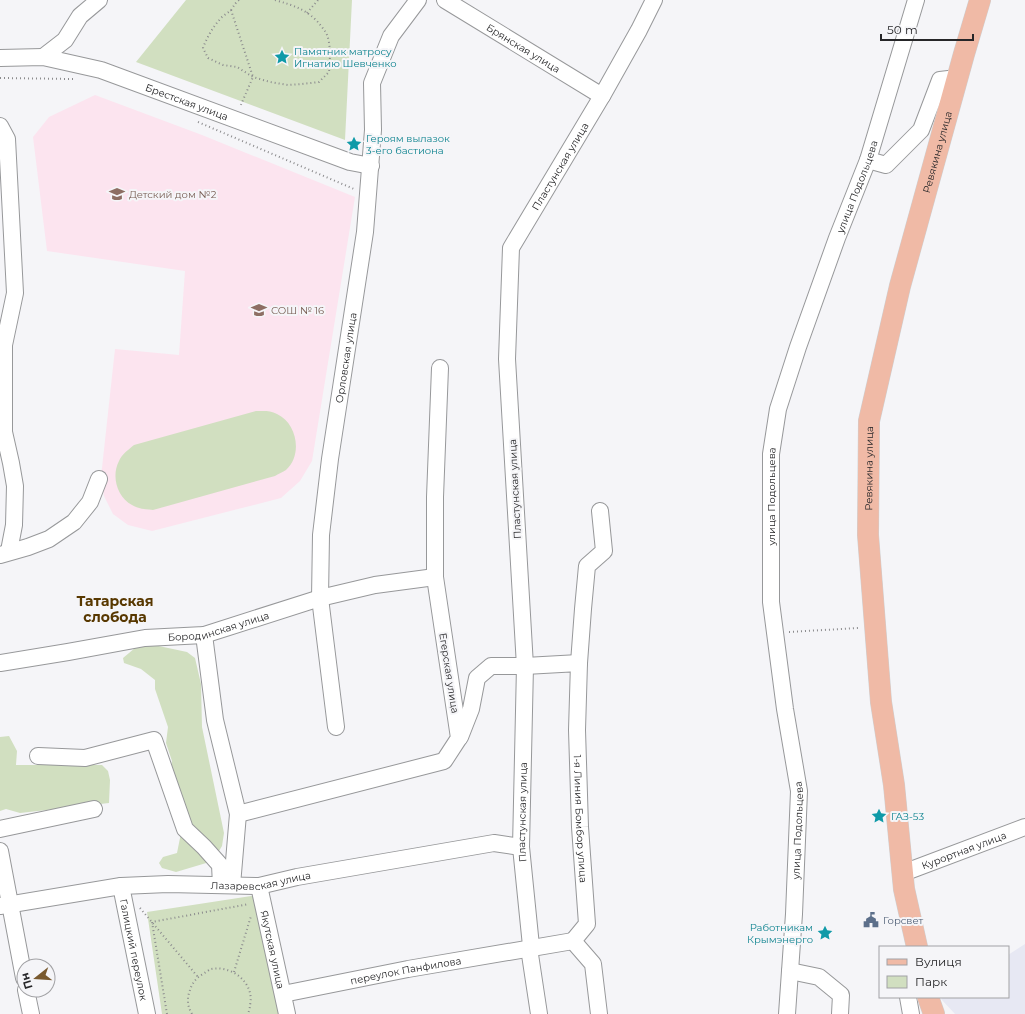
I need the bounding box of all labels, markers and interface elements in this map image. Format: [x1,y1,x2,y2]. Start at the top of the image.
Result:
scale bar [881,16,973,42]
street label: Брянская улица [484,21,563,75]
text: 50 m [887,22,918,37]
place label: Памятник матросу Игнатию Шевченко [294,45,397,70]
place icon: Памятник матросу Игнатию Шевченко [273,48,291,66]
street label: Брестская улица [144,80,230,123]
street label: Ревякина улица [919,110,954,194]
street label: Пластунская улица [529,120,591,213]
place label: Героям вылазок 3-его бастиона [366,132,450,157]
place icon: Героям вылазок 3-его бастиона [345,135,363,153]
street label: улица Подольцева [833,139,880,236]
school or university icon: Детский дом №2 [108,185,126,203]
place label: Детский дом №2 [129,188,217,201]
school or university icon: СОШ № 16 [250,301,268,319]
place label: СОШ № 16 [271,304,324,317]
street label: Орловская улица [332,312,359,404]
street label: Ревякина улица [862,426,875,511]
street label: Пластунская улица [506,439,524,539]
street label: улица Подольцева [765,446,778,547]
district label: Татарская слобода [76,592,154,626]
street label: Бородинская улица [167,608,271,643]
street label: Егерская улица [436,632,462,714]
street label: 1-я Линия Бомбор улица [571,754,591,883]
street label: Пластунская улица [514,762,529,863]
street label: улица Подольцева [789,780,806,881]
place icon: ГАЗ-53 [870,807,888,825]
place label: ГАЗ-53 [891,810,924,823]
street label: Курортная улица [920,828,1008,872]
street label: Лазаревская улица [211,868,312,893]
street label: Галицкий переулок [117,898,151,1002]
street label: Якутская улица [258,909,288,990]
public building icon: Горсвет [862,911,880,929]
place label: Горсвет [883,914,923,927]
place label: Работникам Крымэнерго [747,921,813,946]
place icon: Работникам Крымэнерго [816,924,834,942]
legend [879,946,1009,998]
street label: переулок Панфилова [349,954,462,987]
text: Вулиця [915,954,962,969]
north arrow [16,958,56,998]
text: Пн [17,971,36,991]
text: Парк [915,974,947,989]

